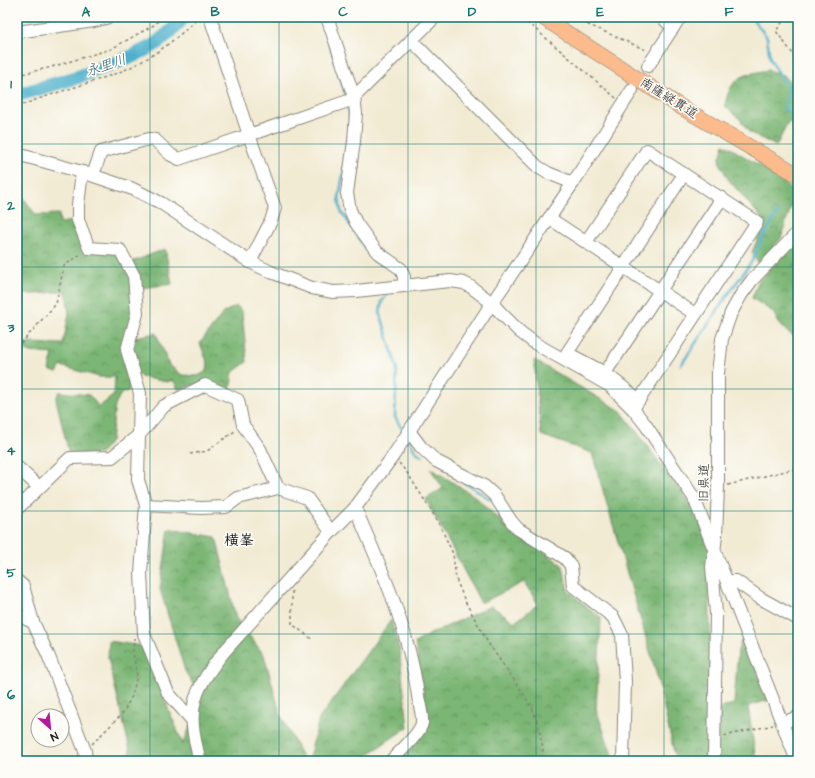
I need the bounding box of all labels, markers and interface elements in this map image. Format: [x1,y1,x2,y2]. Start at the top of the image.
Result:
text: A [82,3,91,21]
text: B [210,3,220,21]
text: C [338,3,348,21]
text: D [468,3,477,21]
text: E [596,3,604,21]
text: F [724,3,734,21]
water label: 永里川 [83,50,129,82]
street label: 南薩縦貫道 [637,73,701,123]
text: 1 [10,75,12,93]
text: 2 [6,197,15,215]
text: 3 [7,319,15,337]
text: 4 [7,442,16,460]
street label: 旧県道 [695,463,713,503]
district label: 横峯 [224,530,254,551]
text: 5 [6,564,16,582]
text: 6 [7,686,16,704]
north arrow [30,708,70,748]
text: N [48,728,61,745]

